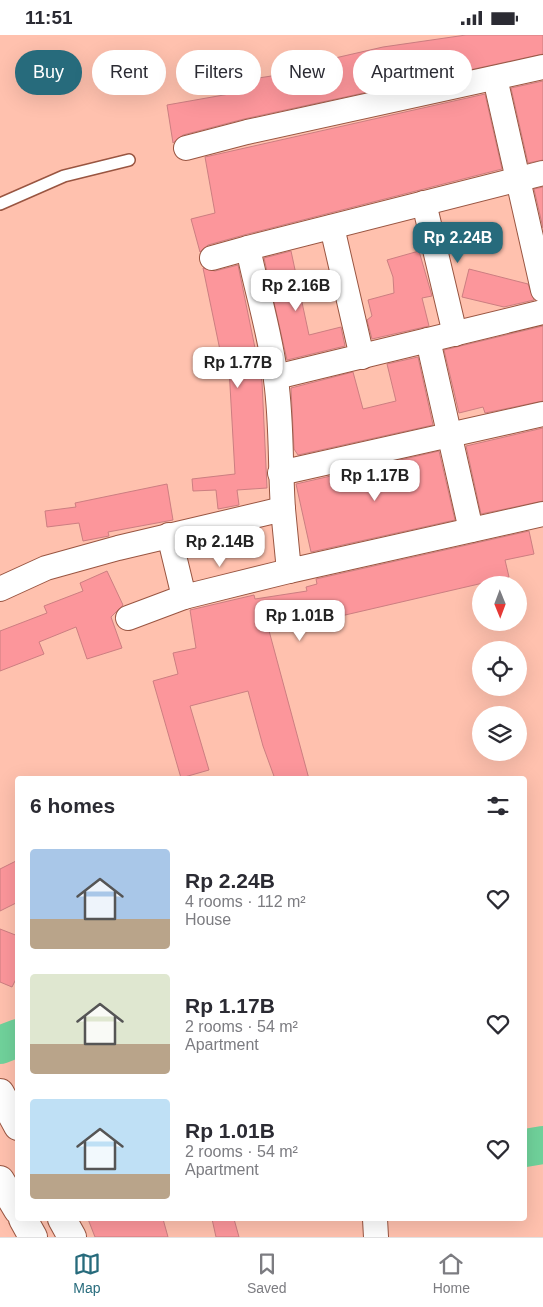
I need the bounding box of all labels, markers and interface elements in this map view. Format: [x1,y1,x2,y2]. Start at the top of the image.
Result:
text: 11:51 [25,7,73,28]
chip: Buy [15,50,82,95]
chip: Rent [92,50,166,95]
chip: Filters [176,50,261,95]
chip: New [271,50,343,95]
chip: Apartment [353,50,472,95]
pin: Rp 2.24B [406,221,510,264]
text: Rp 2.24B [424,229,492,246]
pin: Rp 2.16B [244,269,348,312]
text: Rp 2.16B [262,277,330,294]
pin: Rp 1.77B [186,347,290,389]
text: Rp 1.77B [204,354,272,371]
pin: Rp 1.17B [323,459,427,502]
text: Rp 1.17B [341,467,409,484]
pin: Rp 2.14B [168,525,272,568]
text: Rp 2.14B [186,533,254,550]
north arrow [472,576,528,631]
map controls [472,576,527,761]
pin: Rp 1.01B [248,599,352,642]
text: Rp 1.01B [266,607,334,624]
button: locate [472,641,527,696]
button: layers [472,706,527,761]
icon: filters [484,792,512,820]
text: 6 homes [30,794,115,817]
icon: home [70,869,130,929]
text: Rp 2.24B [185,869,275,892]
icon: heart [484,885,512,913]
text: 4 rooms · 112 m² [185,893,306,910]
text: House [185,911,231,928]
icon: home [70,994,130,1054]
text: Rp 1.17B [185,994,275,1017]
icon: heart [484,1010,512,1038]
text: 2 rooms · 54 m² [185,1018,298,1035]
text: Apartment [185,1036,259,1053]
icon: home [70,1119,130,1179]
text: Rp 1.01B [185,1119,275,1142]
icon: heart [484,1135,512,1163]
text: 2 rooms · 54 m² [185,1143,298,1160]
text: Apartment [185,1161,259,1178]
tab: Map [73,1250,101,1296]
tab: Saved [247,1250,287,1296]
tab: Home [433,1250,470,1296]

